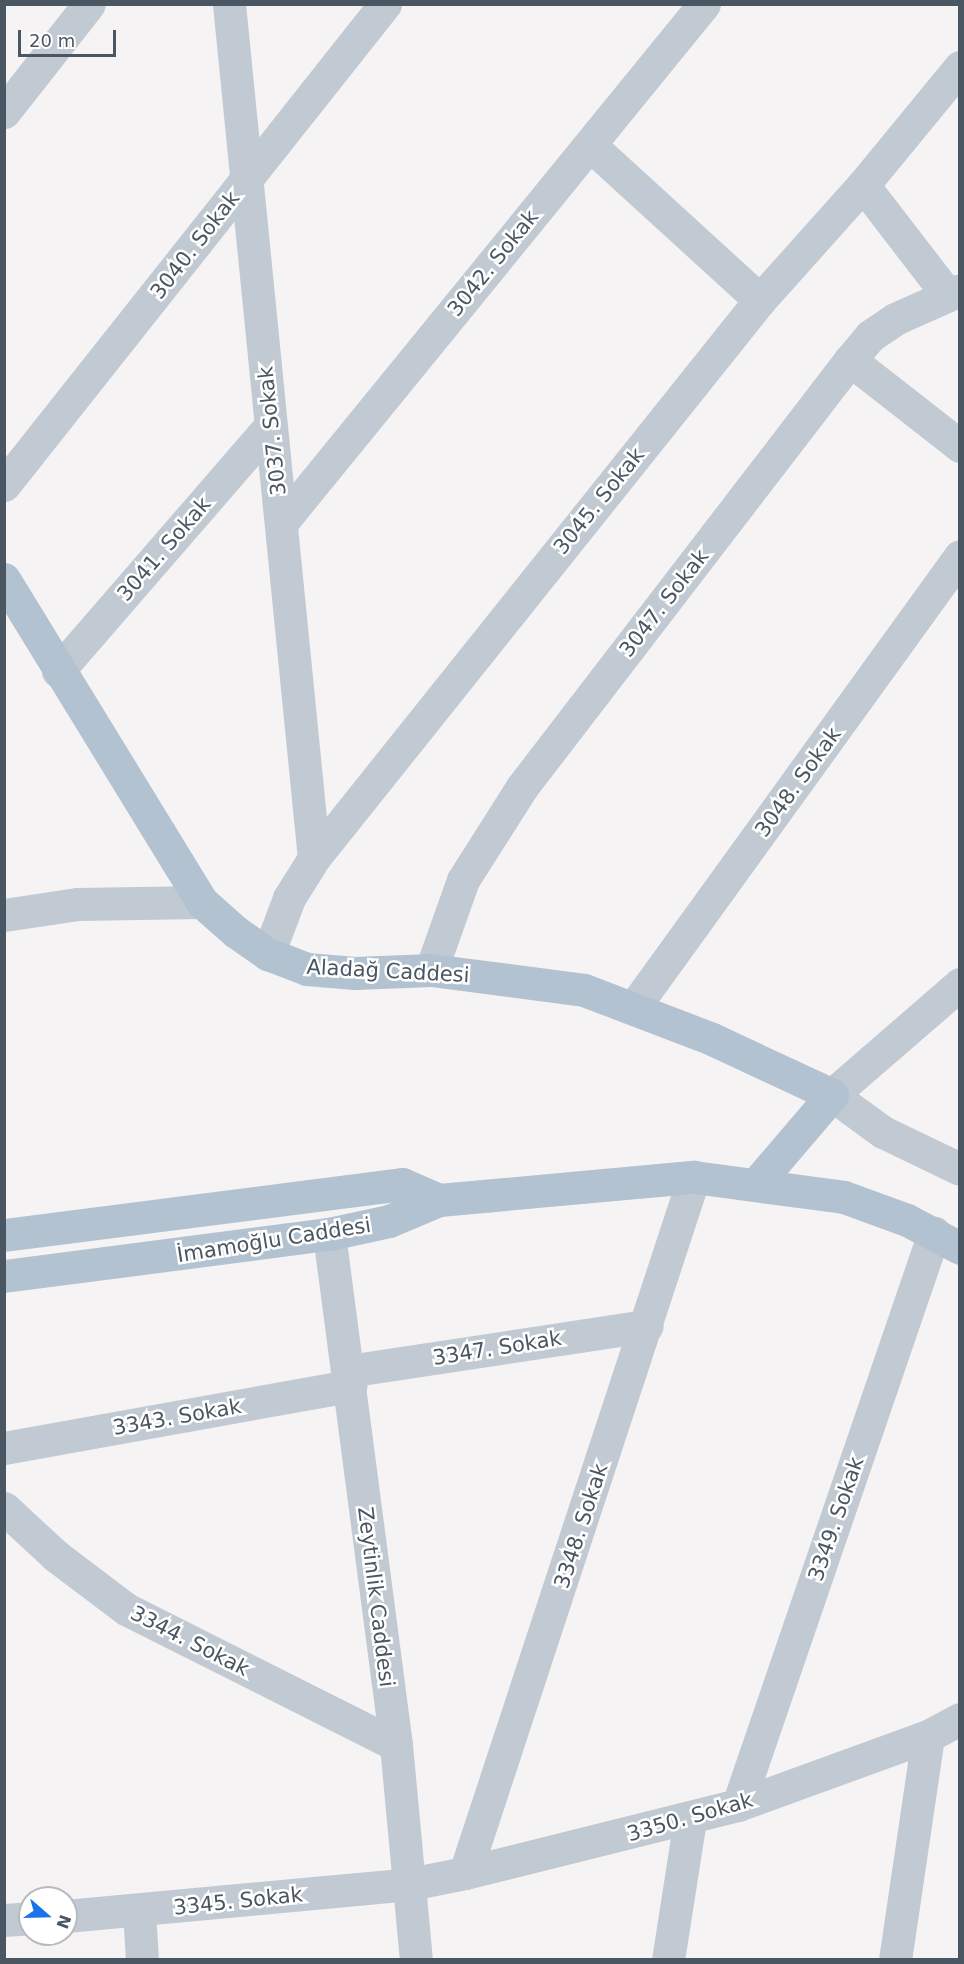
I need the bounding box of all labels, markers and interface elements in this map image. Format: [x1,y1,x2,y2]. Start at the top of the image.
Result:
scale bar [21,18,118,56]
text: 20 m [29,30,75,51]
street label: 3040. Sokak [145,186,245,304]
street label: 3042. Sokak [442,205,544,321]
street label: 3037. Sokak [253,365,291,497]
street label: 3045. Sokak [548,443,650,559]
street label: 3041. Sokak [112,492,216,606]
street label: 3047. Sokak [614,544,714,662]
street label: 3048. Sokak [750,722,846,842]
street label: Aladağ Caddesi [306,954,470,988]
street label: İmamoğlu Caddesi [175,1212,373,1268]
street label: 3347. Sokak [431,1325,563,1371]
street label: 3343. Sokak [111,1393,243,1441]
street label: 3349. Sokak [803,1454,869,1584]
street label: 3348. Sokak [549,1460,613,1592]
street label: Zeytinlik Caddesi [352,1505,400,1689]
street label: 3344. Sokak [126,1600,254,1682]
street label: 3350. Sokak [624,1787,756,1847]
street label: 3345. Sokak [172,1882,304,1920]
north arrow [18,1886,78,1946]
text: N [52,1912,75,1931]

